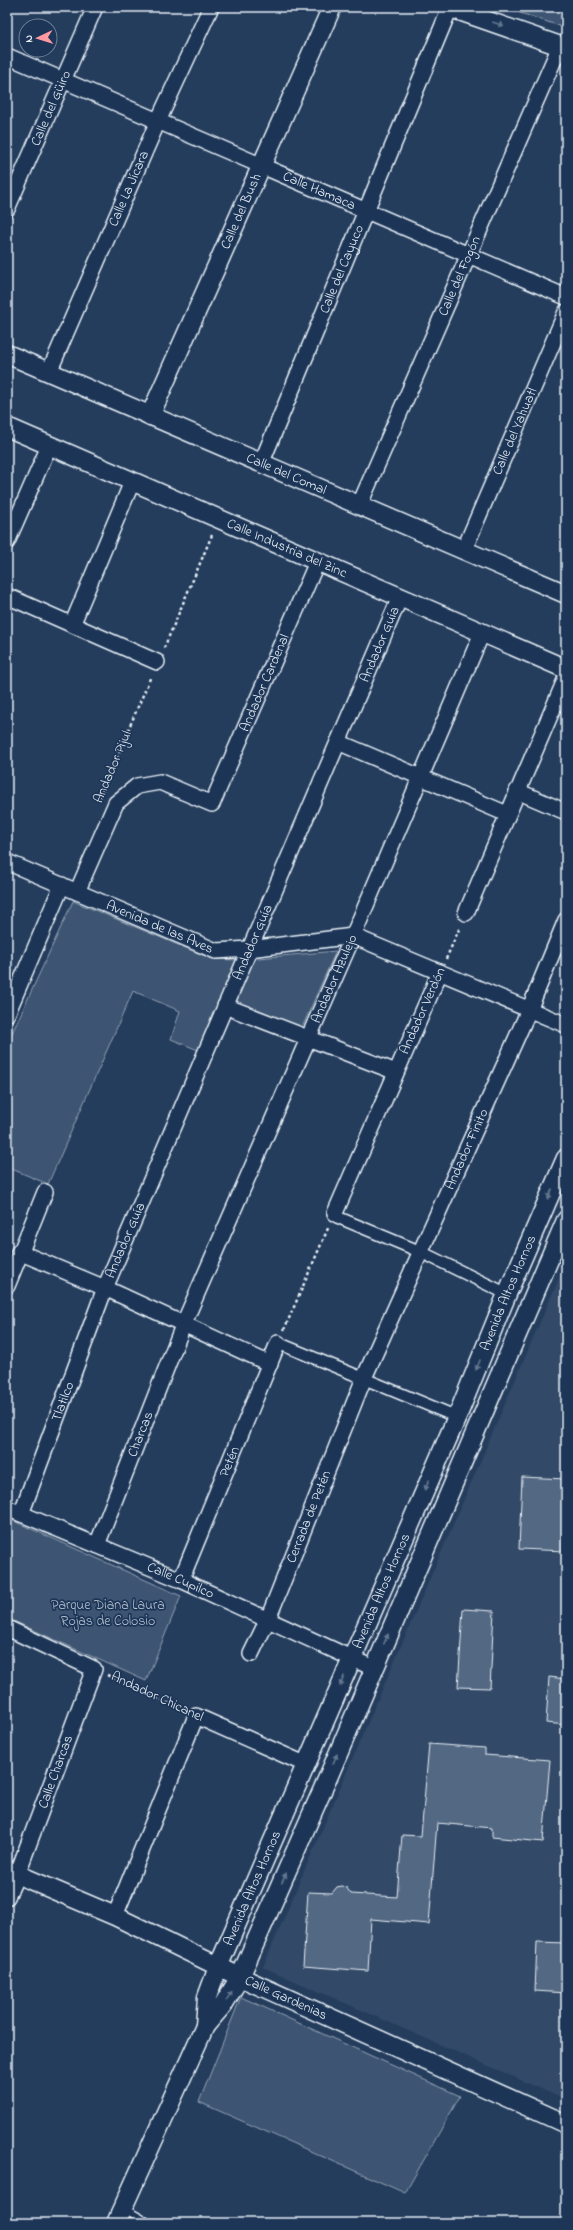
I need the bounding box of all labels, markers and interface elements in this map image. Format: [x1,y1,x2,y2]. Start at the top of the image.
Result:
north arrow [18,18,58,58]
one-way arrow [493,22,505,28]
text: N [21,34,37,43]
street label: Calle del Güiro [25,67,77,149]
street label: Calle La Jícara [103,147,154,230]
street label: Calle Hamaca [279,166,359,216]
street label: Calle del Bush [215,170,267,253]
street label: Calle del Cayuco [314,222,370,317]
street label: Calle del Fogón [433,233,486,319]
street label: Calle del Yahuatl [487,385,543,478]
street label: Calle del Comal [243,447,330,500]
street label: Calle Industria del Zinc [223,513,351,584]
street label: Andador Guía [354,603,405,686]
street label: Andador Cardenal [234,631,295,735]
street label: Andador Pijul [88,728,138,806]
street label: Avenida de las Aves [103,895,217,959]
street label: Andador Guía [227,901,278,984]
street label: Andador Azulejo [306,931,363,1027]
street label: Andador Verdón [394,964,452,1058]
street label: Andador Finito [439,1105,494,1193]
one-way arrow [547,1188,553,1200]
street label: Andador Guía [100,1199,151,1282]
street label: Avenida Altos Hornos [475,1232,542,1354]
one-way arrow [475,1360,481,1371]
street label: Tlatilco [46,1379,80,1424]
street label: Charcas [122,1408,159,1460]
street label: Petén [214,1443,245,1480]
street label: Cerrada de Petén [281,1467,337,1566]
one-way arrow [424,1479,430,1490]
street label: Avenida Altos Hornos [347,1530,416,1652]
street label: Calle Cupilco [144,1557,218,1604]
park label: Parque Diana Laura Rojas de Colosio [51,1595,165,1632]
one-way arrow [383,1633,389,1645]
street label: Andador Chicanel [107,1666,207,1728]
one-way arrow [339,1676,345,1687]
street label: Calle Charcas [33,1732,79,1812]
one-way arrow [333,1752,339,1764]
street label: Avenida Altos Hornos [218,1827,287,1949]
one-way arrow [280,1872,287,1884]
street label: Calle Gardenias [241,1970,331,2026]
one-way arrow [225,1990,232,2002]

